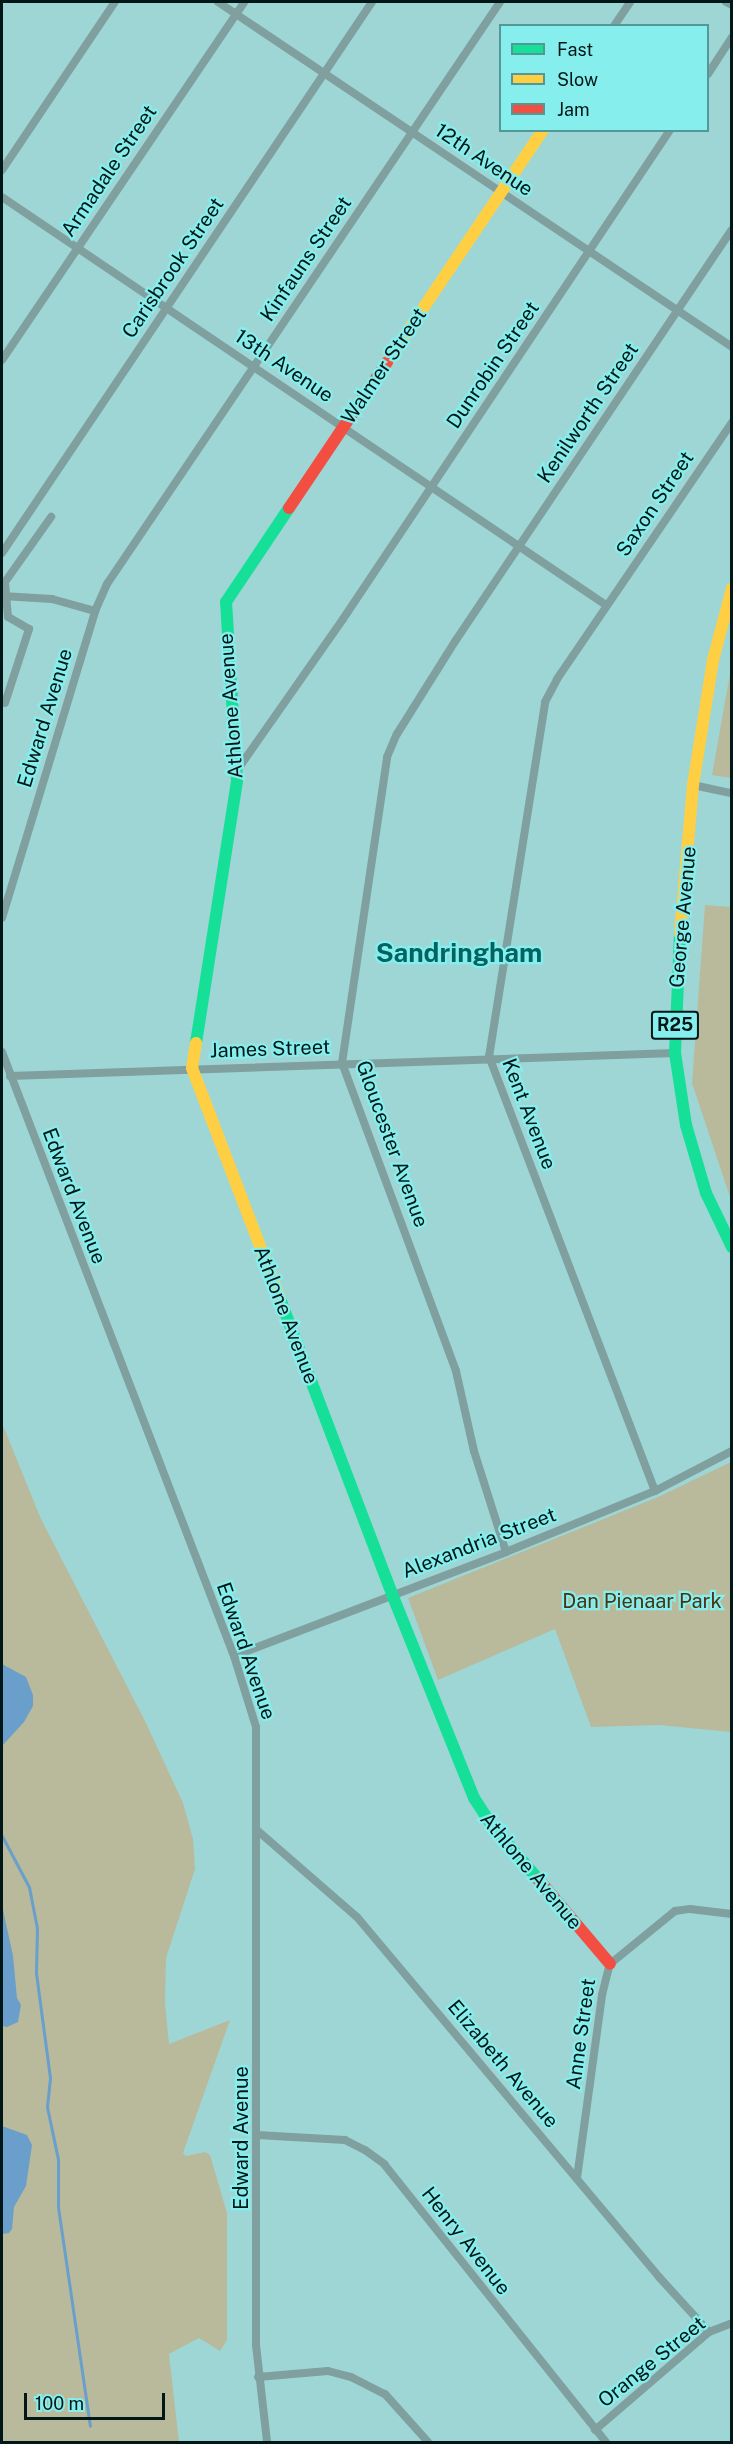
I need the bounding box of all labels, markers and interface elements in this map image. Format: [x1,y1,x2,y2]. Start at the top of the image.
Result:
legend [499,24,709,132]
text: Fast [557,39,593,60]
text: Slow [557,69,598,90]
text: Jam [557,99,590,120]
street label: Armadale Street [56,101,162,241]
street label: 12th Avenue [430,118,538,202]
street label: Kinfauns Street [255,192,357,326]
street label: Carisbrook Street [117,193,229,343]
street label: Dunrobin Street [442,297,544,433]
street label: Walmer Street [336,303,432,429]
street label: 13th Avenue [230,324,338,408]
street label: Kenilworth Street [532,339,644,487]
street label: Saxon Street [611,447,699,561]
street label: Athlone Avenue [214,632,248,780]
street label: Edward Avenue [13,646,77,790]
street label: George Avenue [665,845,701,989]
district label: Sandringham [376,937,542,969]
road number: R25 [650,1010,700,1040]
street label: James Street [209,1035,331,1063]
street label: Kent Avenue [497,1055,561,1173]
street label: Gloucester Avenue [351,1058,433,1230]
street label: Edward Avenue [37,1125,111,1267]
street label: Athlone Avenue [249,1243,323,1387]
street label: Alexandria Street [399,1503,559,1583]
street label: Edward Avenue [211,1579,281,1723]
park label: Dan Pienaar Park [562,1589,722,1613]
street label: Athlone Avenue [475,1807,587,1935]
street label: Anne Street [561,1977,601,2091]
street label: Elizabeth Avenue [443,1995,563,2133]
street label: Edward Avenue [229,2066,253,2210]
street label: Henry Avenue [416,2182,516,2300]
street label: Orange Street [593,2311,711,2413]
scale bar [27,2381,168,2419]
text: 100 m [35,2393,84,2414]

